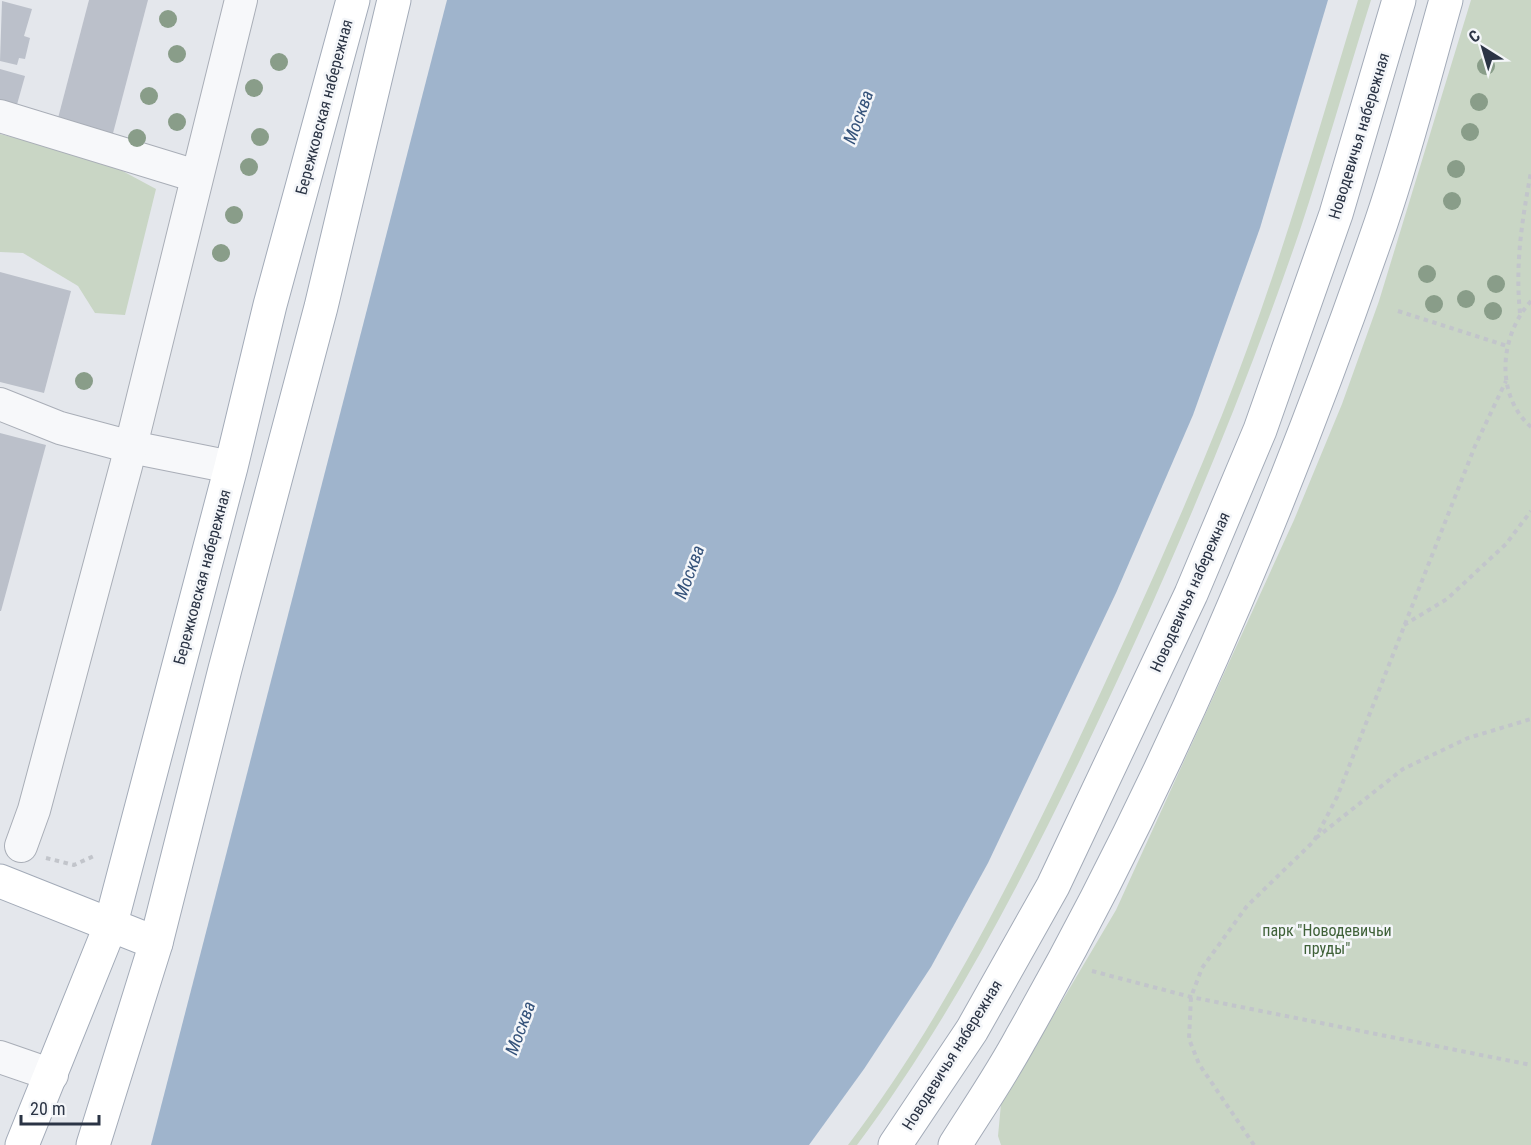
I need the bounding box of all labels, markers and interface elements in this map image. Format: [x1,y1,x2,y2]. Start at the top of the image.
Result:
street label: Бережковская набережная [291,17,357,197]
north arrow [1453,18,1513,78]
text: С [1465,26,1484,47]
street label: Новодевичья набережная [1325,50,1393,222]
water label: Москва [839,87,877,147]
street label: Бережковская набережная [169,487,235,667]
street label: Новодевичья набережная [1146,509,1234,675]
water label: Москва [670,542,708,602]
park label: парк "Новодевичьи пруды" [1262,921,1392,958]
street label: Новодевичья набережная [898,977,1006,1133]
water label: Москва [501,998,539,1058]
scale bar [21,1088,99,1126]
text: 20 m [30,1098,65,1119]

